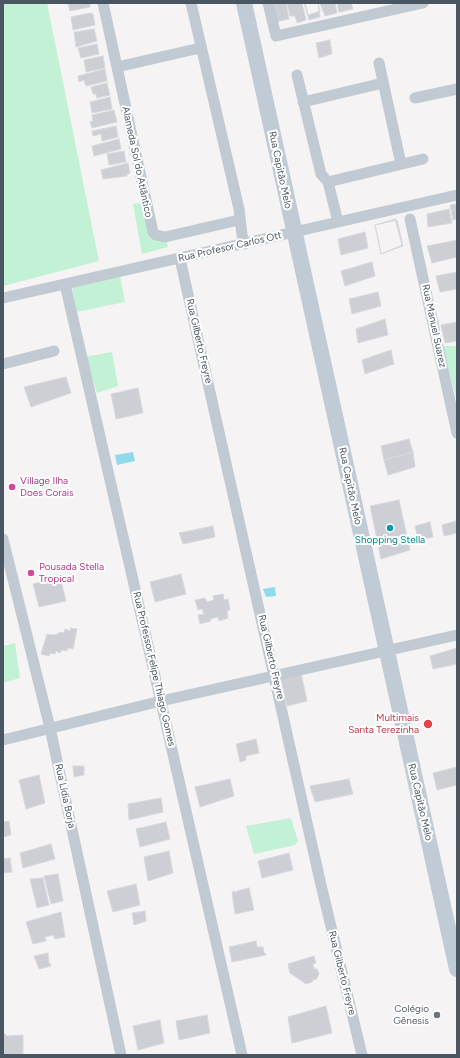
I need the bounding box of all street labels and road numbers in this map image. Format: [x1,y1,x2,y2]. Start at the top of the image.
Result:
street label: Alameda Sol do Atlântico [119,106,155,218]
street label: Rua Capitão Melo [266,130,294,210]
street label: Rua Profesor Carlos Ott [177,229,283,265]
street label: Rua Manuel Suarez [419,283,449,369]
street label: Rua Gilberto Freyre [183,298,215,384]
street label: Rua Capitão Melo [336,446,364,526]
street label: Rua Professor Felipe Thiago Gomes [130,591,178,747]
street label: Rua Gilberto Freyre [255,614,287,700]
street label: Rua Capitão Melo [405,762,435,842]
street label: Rua Lídia Borja [52,763,78,829]
street label: Rua Gilberto Freyre [326,930,358,1016]

